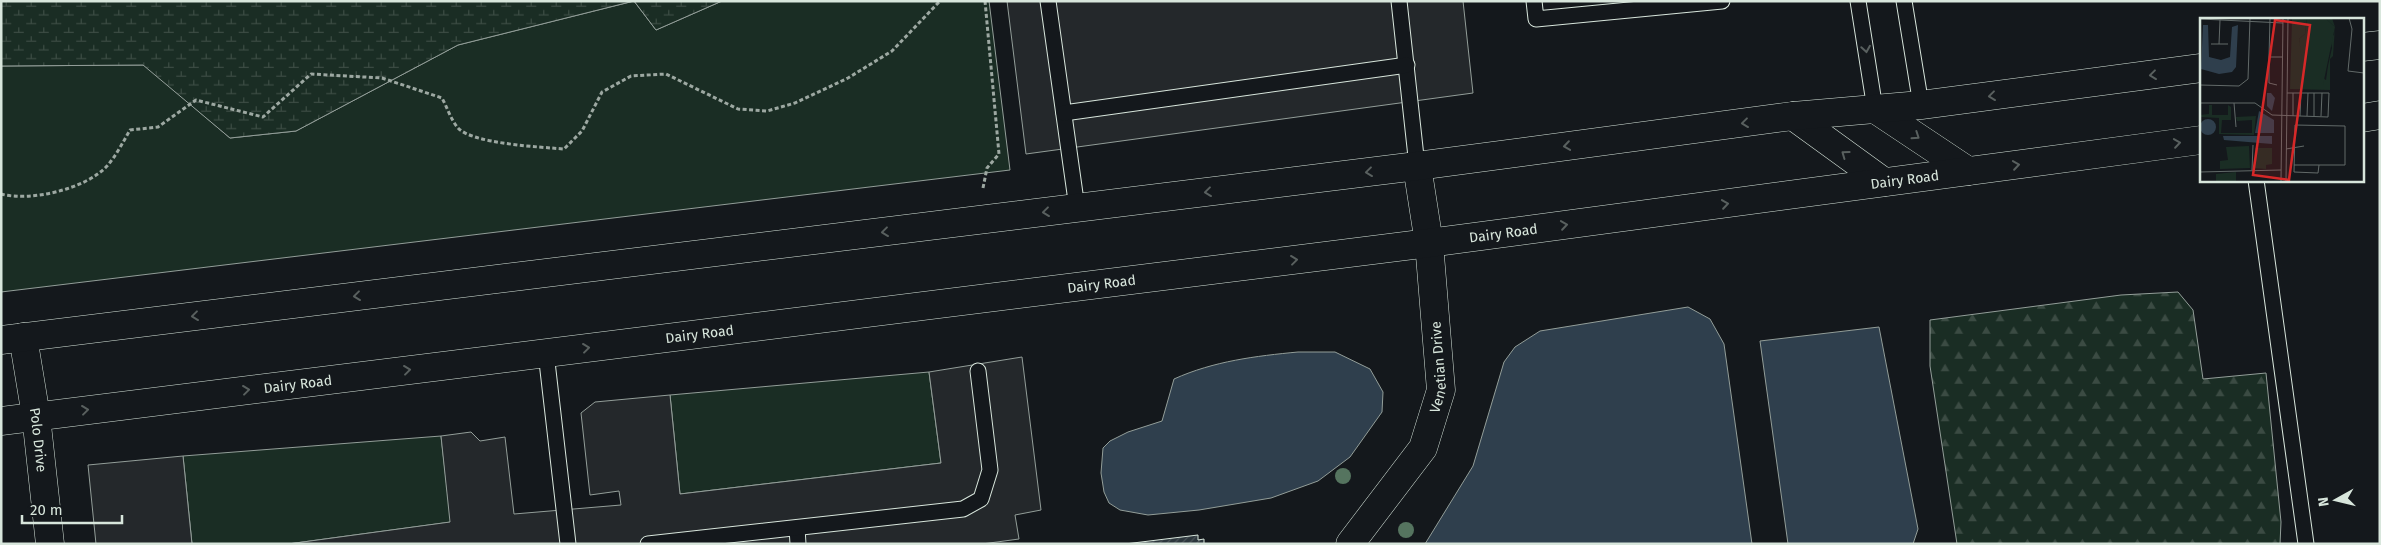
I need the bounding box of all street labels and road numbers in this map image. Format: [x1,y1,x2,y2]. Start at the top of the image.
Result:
street label: Dairy Road [1870,167,1940,193]
street label: Dairy Road [1468,221,1539,247]
street label: Dairy Road [1066,272,1137,297]
street label: Venetian Drive [1426,321,1450,415]
street label: Dairy Road [664,322,735,347]
street label: Dairy Road [263,372,333,397]
street label: Polo Drive [26,406,50,473]

